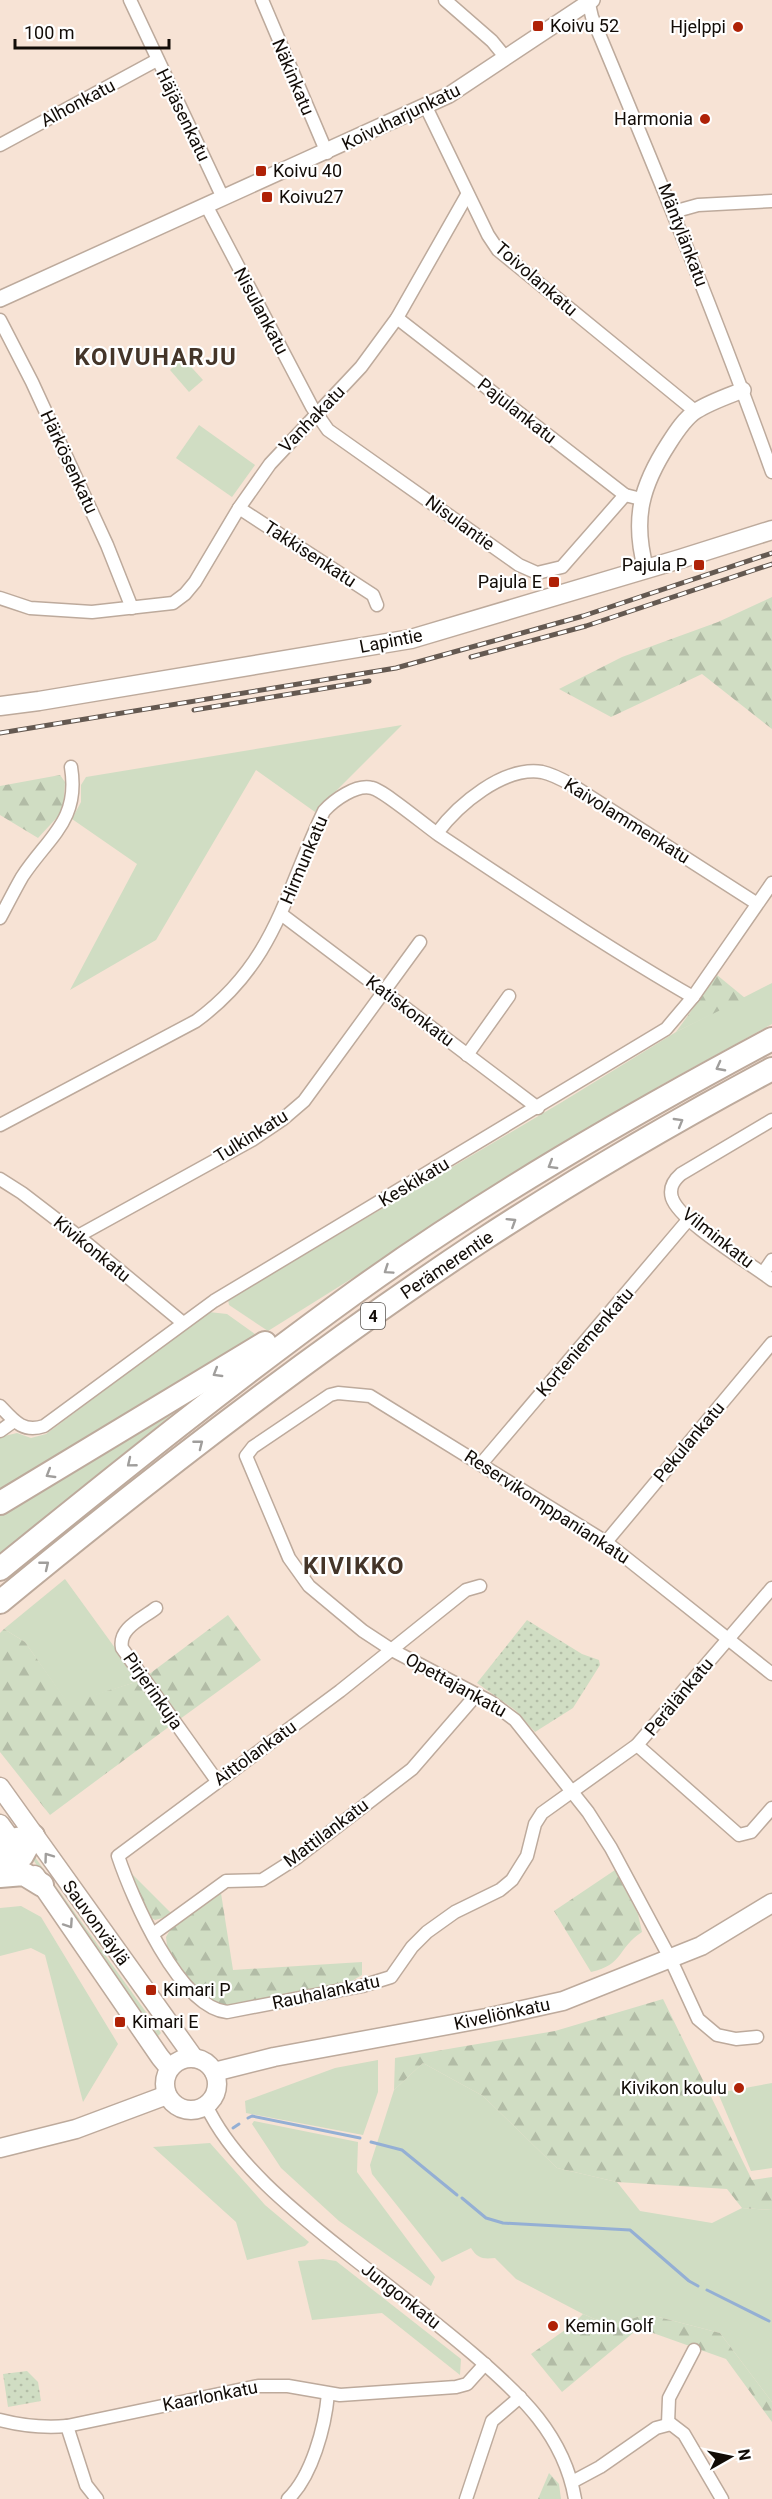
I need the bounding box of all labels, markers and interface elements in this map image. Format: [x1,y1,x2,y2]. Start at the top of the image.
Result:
scale bar [15,12,170,50]
place label: Koivu 52 [550,15,619,36]
place label: Hjelppi [670,16,726,37]
marker: Koivu 52 [531,19,545,33]
marker: Hjelppi [731,20,745,34]
text: 100 m [24,22,75,43]
street label: Näkinkatu [268,36,319,118]
street label: Häjäsenkatu [152,65,215,164]
street label: Alhonkatu [37,74,118,131]
street label: Koivuharjunkatu [338,79,463,154]
place label: Harmonia [614,108,693,129]
marker: Harmonia [698,112,712,126]
place label: Koivu 40 [273,160,342,181]
marker: Koivu 40 [254,164,268,178]
street label: Mäntylänkatu [654,180,713,289]
place label: Koivu27 [279,186,344,207]
marker: Koivu27 [260,190,274,204]
street label: Toivolankatu [491,237,582,320]
street label: Nisulankatu [230,264,293,358]
district label: KOIVUHARJU [75,343,237,371]
street label: Pajulankatu [474,373,561,448]
street label: Vanhakatu [274,381,349,457]
street label: Härkösenkatu [36,407,103,517]
street label: Nisulantie [422,490,499,555]
street label: Takkisenkatu [260,516,360,591]
place label: Pajula P [622,554,687,575]
marker: Pajula P [692,558,706,572]
place label: Pajula E [478,571,542,592]
marker: Pajula E [547,575,561,589]
street label: Lapintie [358,624,424,657]
street label: Kaivolammenkatu [561,773,694,868]
street label: Hirmunkatu [276,813,332,907]
street label: Katiskonkatu [362,971,458,1050]
one-way arrow [716,1060,727,1071]
street label: Tulkinkatu [210,1105,291,1166]
one-way arrow [673,1117,683,1129]
street label: Keskikatu [375,1152,453,1211]
one-way arrow [548,1157,558,1169]
street label: Vilminkatu [678,1203,758,1272]
street label: Kivikonkatu [50,1211,135,1286]
one-way arrow [505,1218,516,1229]
street label: Perämerentie [397,1226,497,1303]
one-way arrow [383,1263,394,1274]
street label: Korteniemenkatu [532,1283,638,1400]
road number: 4 [361,1303,385,1329]
one-way arrow [213,1366,223,1377]
street label: Pekulankatu [649,1397,728,1486]
one-way arrow [192,1441,203,1452]
street label: Reservikomppaniankatu [461,1445,634,1568]
one-way arrow [127,1455,138,1466]
one-way arrow [46,1467,56,1478]
district label: KIVIKKO [303,1552,405,1580]
one-way arrow [38,1561,49,1572]
street label: Pirjerinkuja [119,1648,188,1733]
street label: Opettajankatu [402,1648,510,1721]
street label: Perälänkatu [640,1653,717,1740]
street label: Aittolankatu [209,1716,300,1790]
street label: Mattilankatu [279,1794,372,1871]
one-way arrow [45,1853,56,1864]
street label: Sauvonväylä [58,1876,134,1969]
one-way arrow [62,1917,73,1928]
street label: Rauhalankatu [270,1970,382,2013]
place label: Kimari P [163,1979,231,2000]
marker: Kimari P [144,1983,158,1997]
street label: Kiveliönkatu [452,1993,552,2034]
place label: Kimari E [132,2011,198,2032]
marker: Kimari E [113,2015,127,2029]
place label: Kivikon koulu [621,2077,727,2098]
marker: Kivikon koulu [732,2081,746,2095]
street label: Jungonkatu [357,2258,445,2333]
place label: Kemin Golf [565,2315,654,2336]
marker: Kemin Golf [546,2319,560,2333]
street label: Kaarlonkatu [161,2376,259,2415]
north arrow [700,2427,760,2487]
text: N [734,2448,755,2462]

